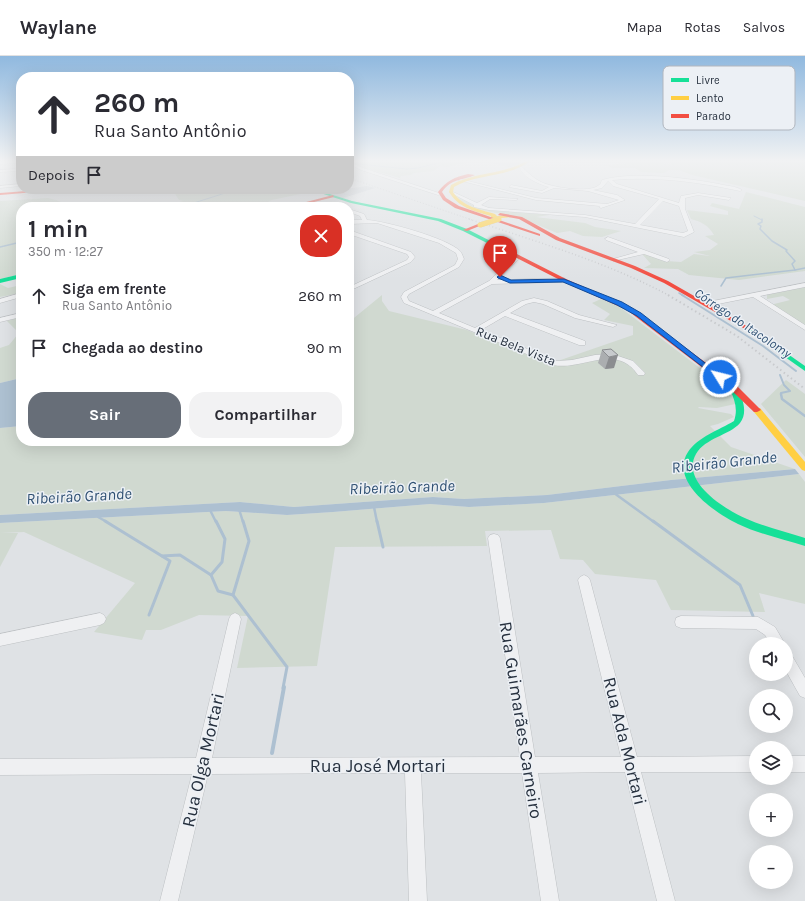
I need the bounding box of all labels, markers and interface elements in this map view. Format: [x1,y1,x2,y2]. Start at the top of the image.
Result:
text: Waylane [20,17,97,39]
text: Mapa [627,19,662,36]
text: Rotas [684,19,721,36]
text: Salvos [743,19,785,36]
legend [663,66,795,130]
text: Livre [696,74,720,87]
text: 260 m [94,86,179,119]
icon: ahead [28,88,80,140]
text: Lento [696,92,724,105]
text: Parado [696,110,731,123]
text: Rua Santo Antônio [94,120,247,142]
icon: arrive [83,164,105,186]
text: Depois [28,166,75,184]
text: 1 min [28,215,88,243]
button: close [300,215,342,257]
pin [483,236,517,277]
icon: arrive [489,242,511,264]
text: 350 m · 12:27 [28,244,103,259]
text: Siga em frente [62,280,166,298]
icon: ahead [28,285,50,307]
water label: Córrego do Itacolomy [692,285,794,361]
text: 260 m [298,287,342,305]
text: Rua Santo Antônio [62,298,172,313]
street label: Rua Bela Vista [474,323,558,369]
icon: arrive [28,337,50,359]
text: Chegada ao destino [62,339,203,357]
text: 90 m [307,339,342,357]
position arrow [699,356,741,398]
button: Sair [28,392,181,438]
button: Compartilhar [189,392,342,438]
water label: Ribeirão Grande [670,447,778,477]
water label: Ribeirão Grande [349,476,456,498]
water label: Ribeirão Grande [26,484,133,508]
street label: Rua Guimarães Carneiro [495,620,547,820]
map controls [749,637,793,889]
button: sound [749,637,793,681]
street label: Rua Ada Mortari [598,675,652,807]
button: search [749,689,793,733]
street label: Rua Olga Mortari [177,691,229,829]
button: layers [749,741,793,785]
street label: Rua José Mortari [310,755,446,777]
button: + [749,793,793,837]
button: − [749,845,793,889]

